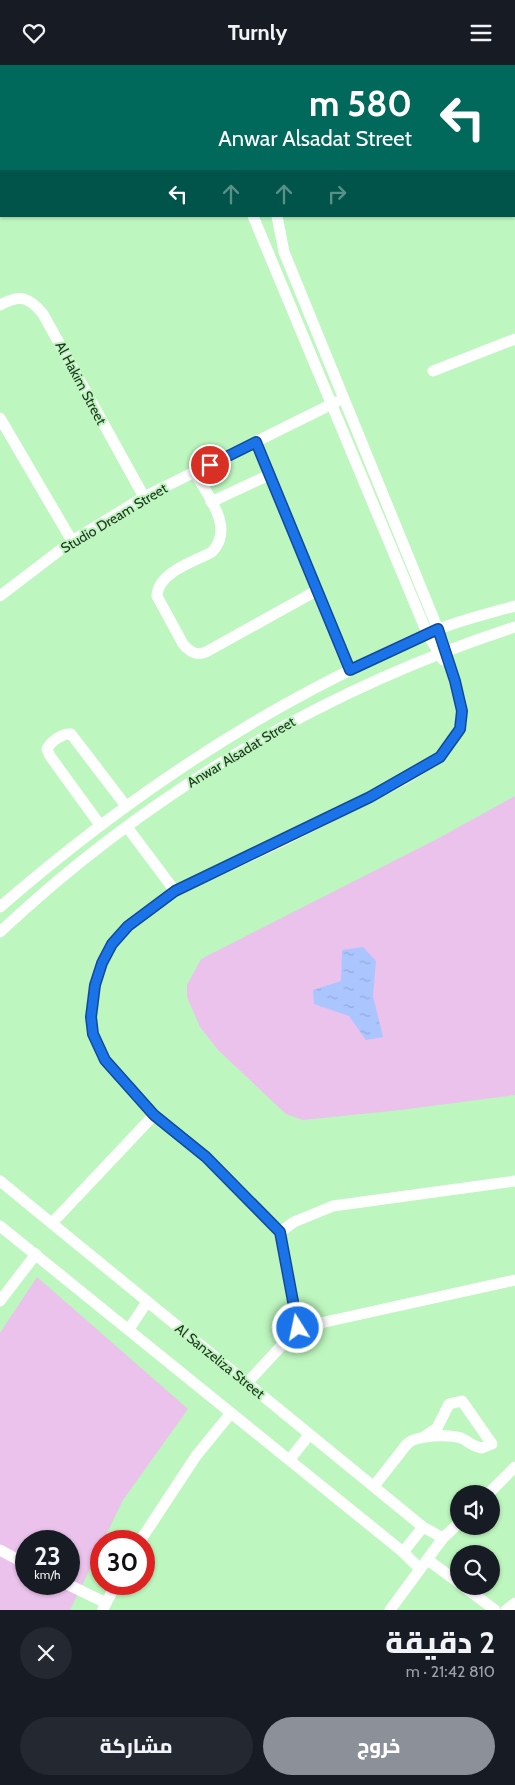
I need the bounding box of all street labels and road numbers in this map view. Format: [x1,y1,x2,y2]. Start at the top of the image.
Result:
street label: Al Hakim Street [51,338,111,428]
street label: Studio Dream Street [57,479,171,557]
street label: Anwar Alsadat Street [184,712,299,791]
street label: Al Sanzeliza Street [172,1319,269,1403]

